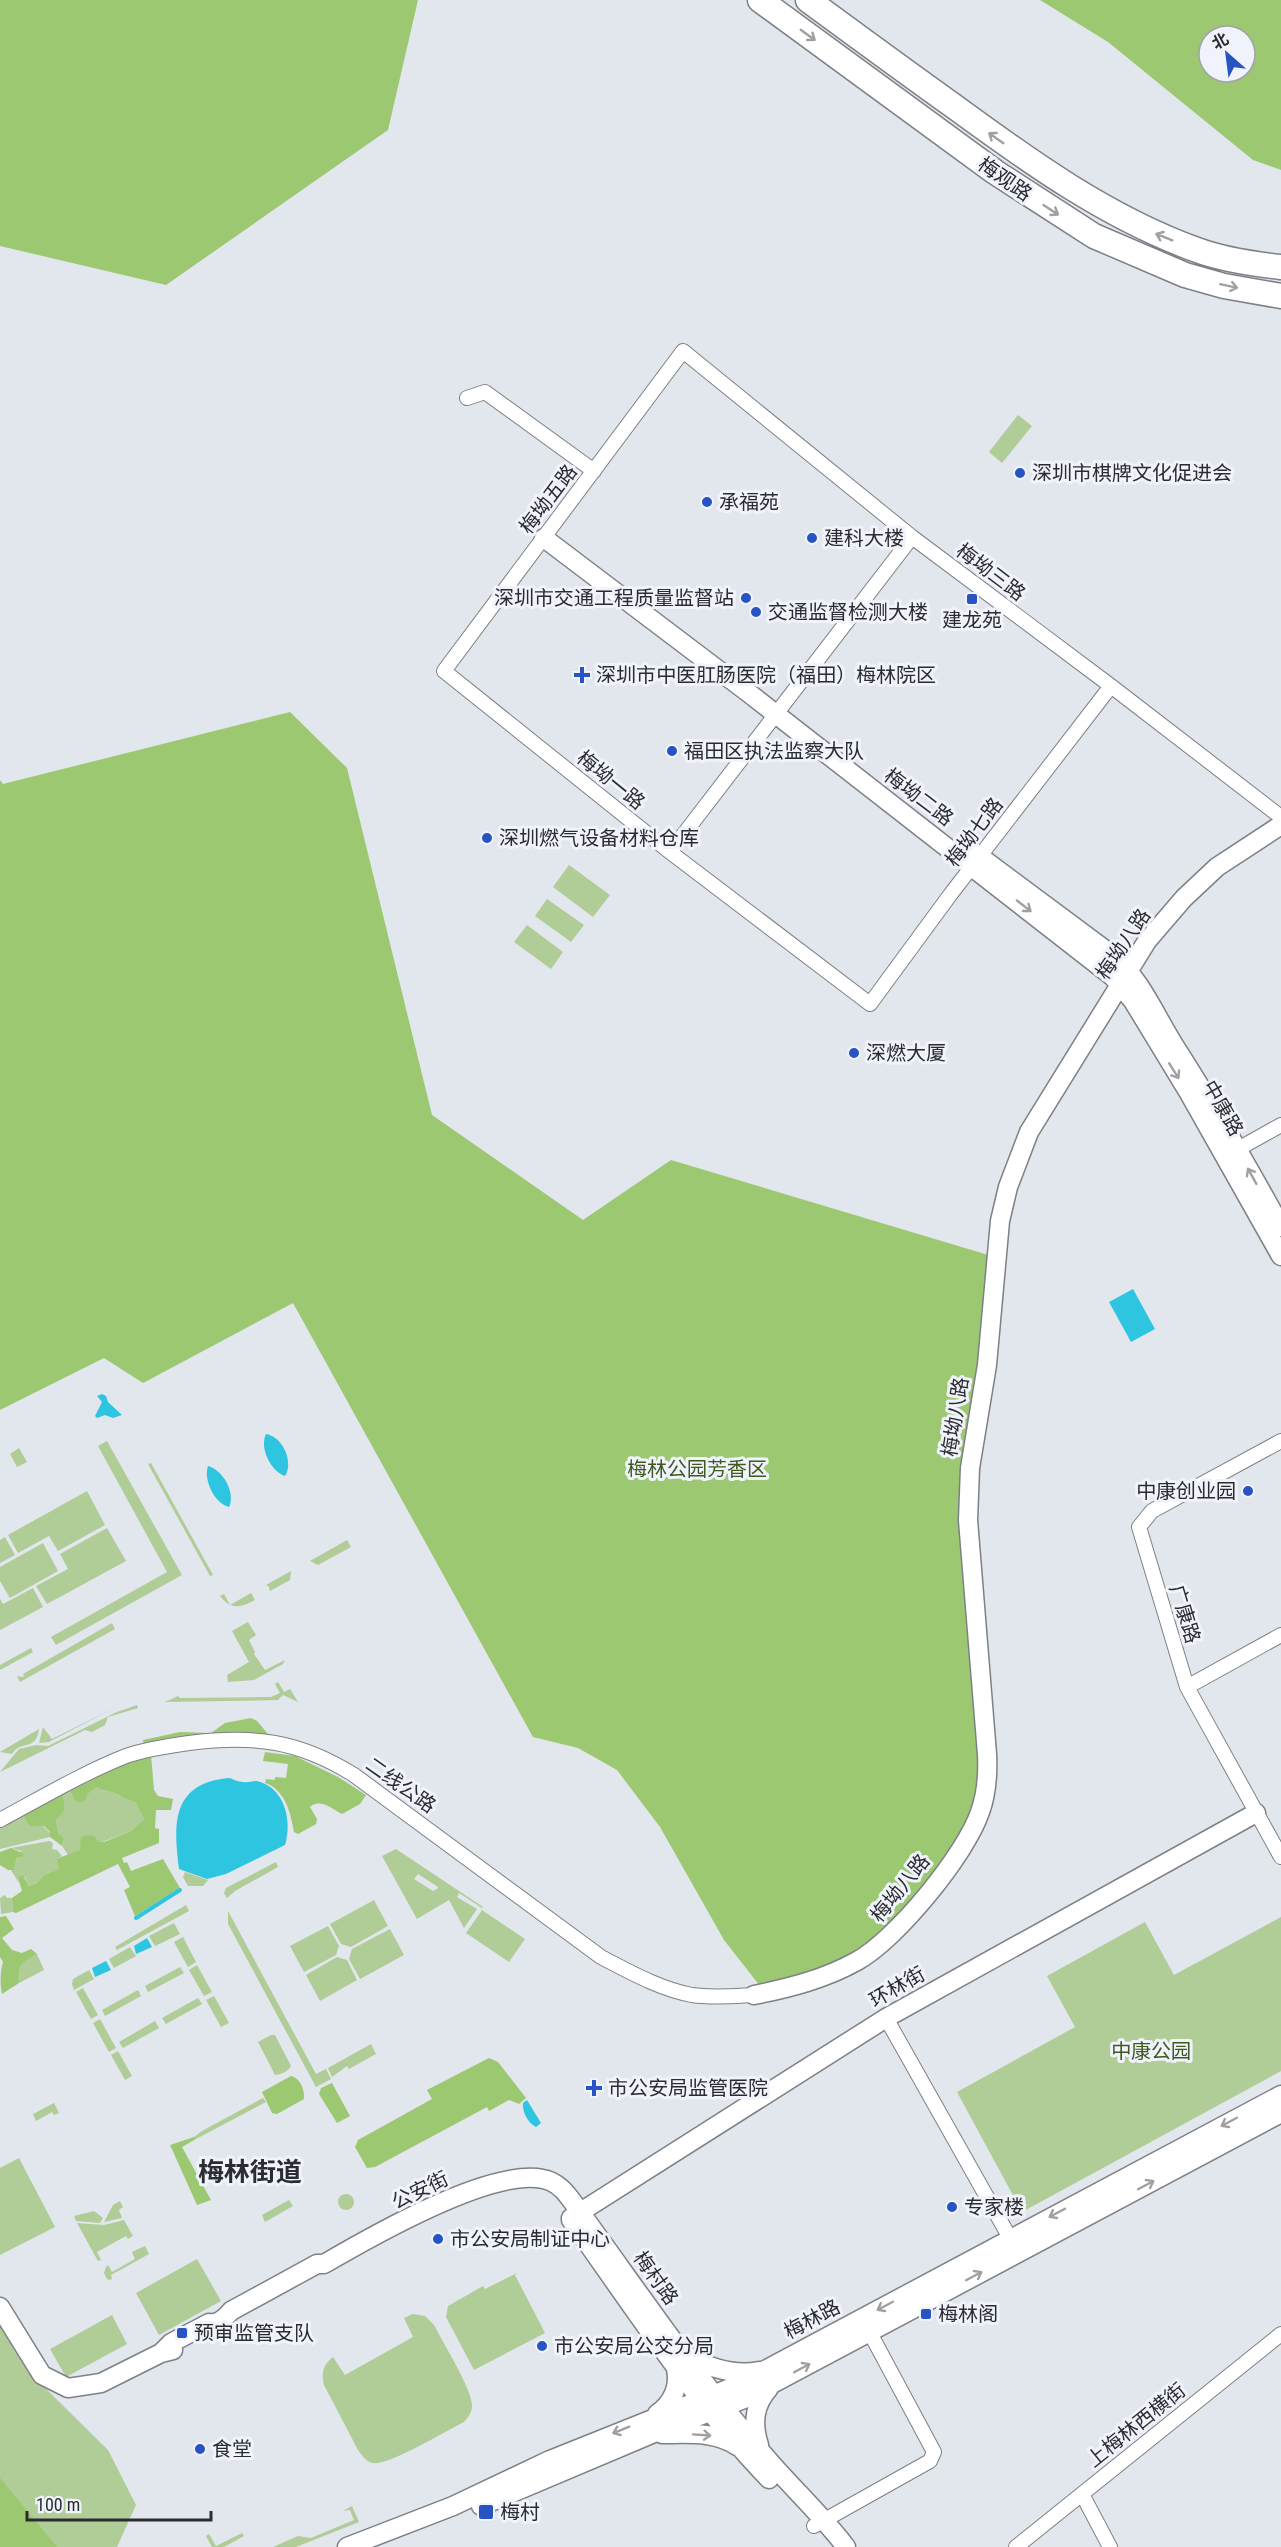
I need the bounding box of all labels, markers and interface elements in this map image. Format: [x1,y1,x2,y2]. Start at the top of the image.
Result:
north arrow [1197,24,1257,84]
one-way arrow [799,28,815,41]
text: 北 [1209,29,1232,53]
one-way arrow [989,132,1005,144]
street label: 梅观路 [974,152,1036,206]
one-way arrow [1042,204,1059,216]
one-way arrow [1155,231,1174,242]
one-way arrow [1219,281,1238,292]
street label: 梅坳五路 [514,460,582,538]
place label: 深圳市棋牌文化促进会 [1032,461,1232,485]
marker: 深圳市棋牌文化促进会 [1013,466,1027,480]
place label: 承福苑 [719,490,779,514]
marker: 承福苑 [700,495,714,509]
place label: 建科大楼 [824,526,904,550]
marker: 建科大楼 [805,531,819,545]
street label: 梅坳三路 [952,538,1030,606]
place label: 深圳市交通工程质量监督站 [494,586,734,610]
marker: 深圳市交通工程质量监督站 [739,591,753,605]
marker: 建龙苑 [965,592,979,606]
place label: 交通监督检测大楼 [768,600,928,624]
marker: 交通监督检测大楼 [749,605,763,619]
place label: 建龙苑 [942,608,1002,632]
place label: 深圳市中医肛肠医院（福田）梅林院区 [596,663,936,687]
marker: 深圳市中医肛肠医院（福田）梅林院区 [573,666,591,684]
place label: 福田区执法监察大队 [684,739,864,763]
marker: 福田区执法监察大队 [665,744,679,758]
street label: 梅坳一路 [572,746,650,814]
street label: 梅坳二路 [880,763,958,831]
street label: 梅坳七路 [940,793,1008,871]
place label: 深圳燃气设备材料仓库 [499,826,699,850]
marker: 深圳燃气设备材料仓库 [480,831,494,845]
one-way arrow [1015,900,1031,912]
street label: 梅坳八路 [1091,904,1155,984]
place label: 深燃大厦 [866,1041,946,1065]
marker: 深燃大厦 [847,1046,861,1060]
one-way arrow [1169,1062,1181,1079]
street label: 中康路 [1198,1076,1248,1140]
one-way arrow [1246,1168,1258,1185]
street label: 梅坳八路 [937,1376,973,1458]
park label: 梅林公园芳香区 [627,1457,767,1481]
place label: 中康创业园 [1136,1479,1236,1503]
marker: 中康创业园 [1241,1484,1255,1498]
street label: 广康路 [1165,1582,1205,1646]
street label: 二线公路 [361,1752,441,1818]
street label: 梅坳八路 [866,1849,934,1927]
street label: 环林街 [865,1962,929,2012]
park label: 中康公园 [1111,2039,1191,2063]
place label: 市公安局监管医院 [608,2076,768,2100]
marker: 市公安局监管医院 [585,2079,603,2097]
one-way arrow [1221,2117,1239,2128]
district label: 梅林街道 [198,2157,302,2187]
street label: 公安街 [388,2166,452,2214]
one-way arrow [1137,2179,1154,2191]
place label: 专家楼 [964,2195,1024,2219]
marker: 专家楼 [945,2200,959,2214]
one-way arrow [1049,2207,1066,2219]
place label: 市公安局制证中心 [450,2227,610,2251]
marker: 市公安局制证中心 [431,2232,445,2246]
street label: 梅村路 [629,2247,683,2309]
one-way arrow [964,2270,982,2281]
street label: 梅林路 [780,2294,844,2344]
one-way arrow [877,2300,894,2312]
place label: 梅林阁 [938,2302,998,2326]
marker: 梅林阁 [919,2307,933,2321]
place label: 预审监管支队 [194,2321,314,2345]
marker: 预审监管支队 [175,2326,189,2340]
place label: 市公安局公交分局 [554,2334,714,2358]
marker: 市公安局公交分局 [535,2339,549,2353]
one-way arrow [792,2362,810,2373]
street label: 上梅林西横街 [1082,2378,1190,2472]
one-way arrow [613,2425,631,2436]
one-way arrow [691,2430,711,2441]
place label: 食堂 [212,2437,252,2461]
marker: 食堂 [193,2442,207,2456]
scale bar [27,2484,212,2522]
text: 100 m [36,2494,80,2515]
place label: 梅村 [500,2500,540,2524]
marker: 梅村 [477,2503,495,2521]

